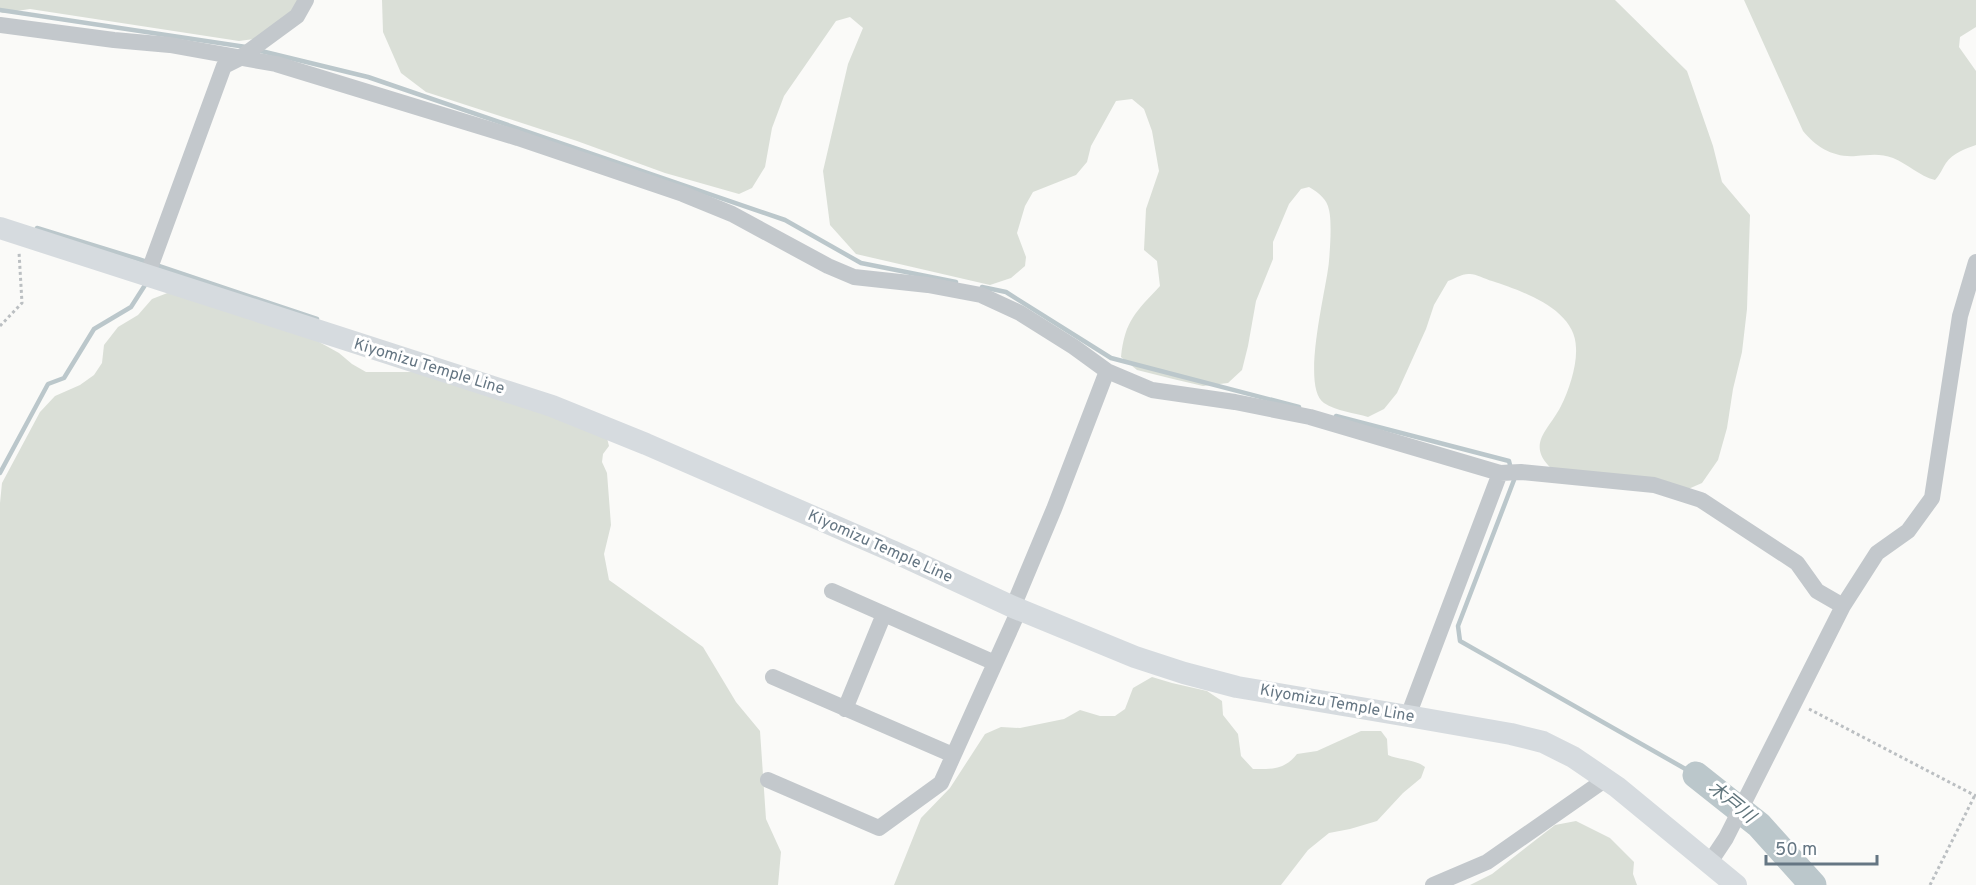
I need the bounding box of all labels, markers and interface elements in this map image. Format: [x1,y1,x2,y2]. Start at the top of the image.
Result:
street label: Kiyomizu Temple Line [351,335,507,399]
street label: Kiyomizu Temple Line [804,506,956,588]
street label: Kiyomizu Temple Line [1258,681,1416,727]
water label: 木戸川 [1703,777,1761,830]
scale bar [1766,828,1877,866]
text: 50 m [1775,839,1817,862]

